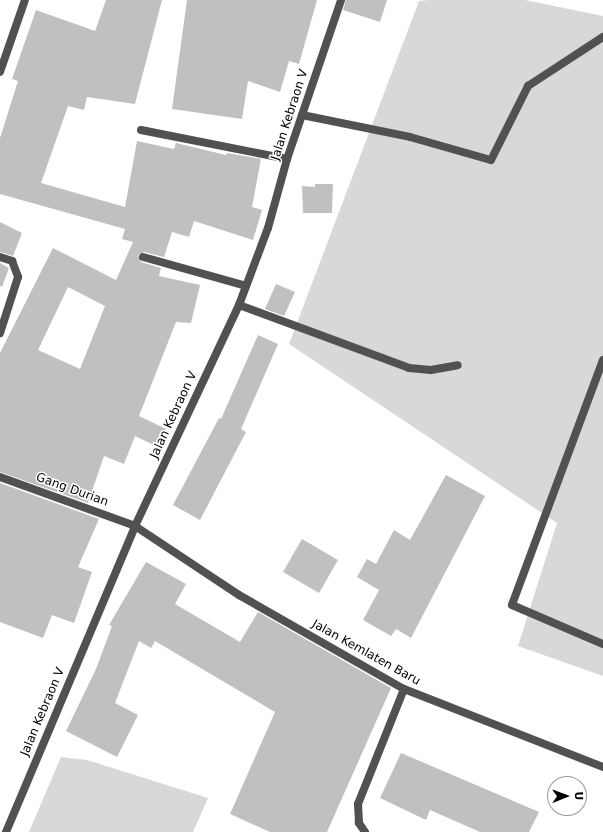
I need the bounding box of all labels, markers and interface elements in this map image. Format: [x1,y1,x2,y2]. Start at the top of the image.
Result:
street label: Jalan Kebraon V [269,68,311,162]
street label: Jalan Kebraon V [147,369,201,461]
street label: Gang Durian [34,470,110,510]
street label: Jalan Kemlaten Baru [309,617,423,689]
street label: Jalan Kebraon V [18,666,68,758]
north arrow [547,776,587,816]
text: U [572,791,585,800]

